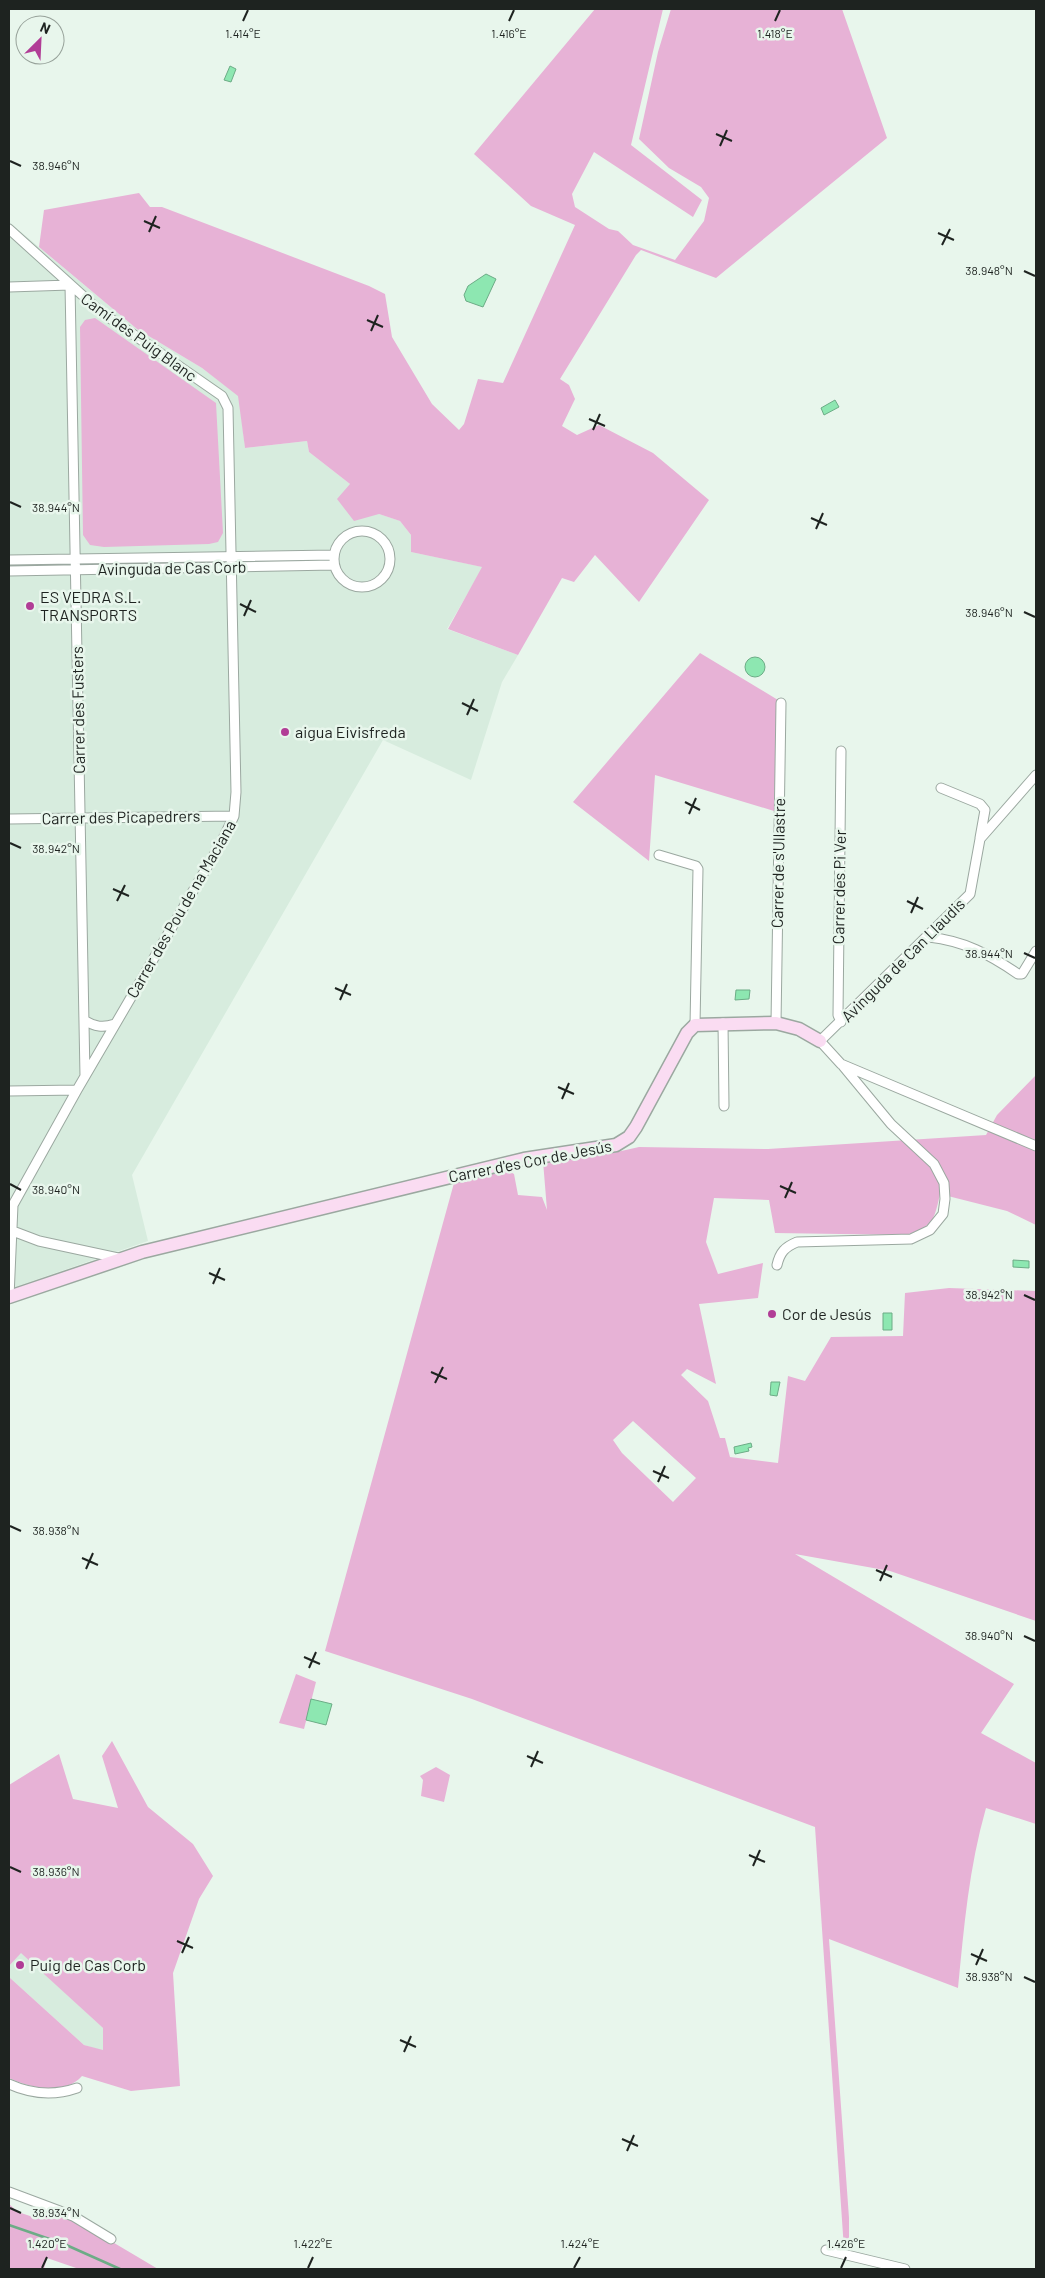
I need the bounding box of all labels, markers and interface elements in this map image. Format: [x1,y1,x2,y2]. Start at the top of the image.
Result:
north arrow [15,15,65,65]
text: N [38,18,53,37]
text: 1.414°E [225,26,261,40]
text: 1.416°E [491,26,527,40]
text: 1.418°E [757,26,793,40]
text: 38.946°N [32,158,80,172]
text: 38.948°N [965,263,1013,277]
street label: Camí des Puig Blanc [78,288,201,385]
text: 38.944°N [32,500,80,514]
street label: Avinguda de Cas Corb [97,557,247,578]
place label: ES VEDRA S.L. TRANSPORTS [40,587,141,624]
marker: ES VEDRA S.L. TRANSPORTS [24,600,36,612]
text: 38.946°N [965,605,1013,619]
street label: Carrer des Fusters [67,646,88,774]
place label: aigua Eivisfreda [295,722,406,741]
marker: aigua Eivisfreda [279,726,291,738]
street label: Carrer de s'Ullastre [767,798,788,928]
street label: Carrer des Picapedrers [41,806,200,827]
street label: Carrer des Pou de na Maciana [122,817,239,1001]
street label: Carrer des Pi Ver [828,829,849,944]
text: 38.942°N [32,841,80,855]
street label: Avinguda de Can Llaudis [837,894,968,1025]
text: 38.944°N [965,946,1013,960]
street label: Carrer d'es Cor de Jesús [447,1135,613,1186]
text: 38.940°N [32,1182,80,1196]
text: 38.942°N [965,1287,1013,1301]
place label: Cor de Jesús [782,1304,872,1323]
marker: Cor de Jesús [766,1308,778,1320]
text: 38.938°N [32,1523,80,1537]
text: 38.940°N [965,1628,1013,1642]
text: 38.936°N [32,1864,80,1878]
place label: Puig de Cas Corb [30,1955,146,1974]
marker: Puig de Cas Corb [14,1959,26,1971]
text: 38.938°N [965,1969,1013,1983]
text: 38.934°N [32,2205,80,2219]
text: 1.420°E [27,2236,67,2250]
text: 1.422°E [294,2236,332,2250]
text: 1.424°E [560,2236,600,2250]
text: 1.426°E [827,2236,865,2250]

